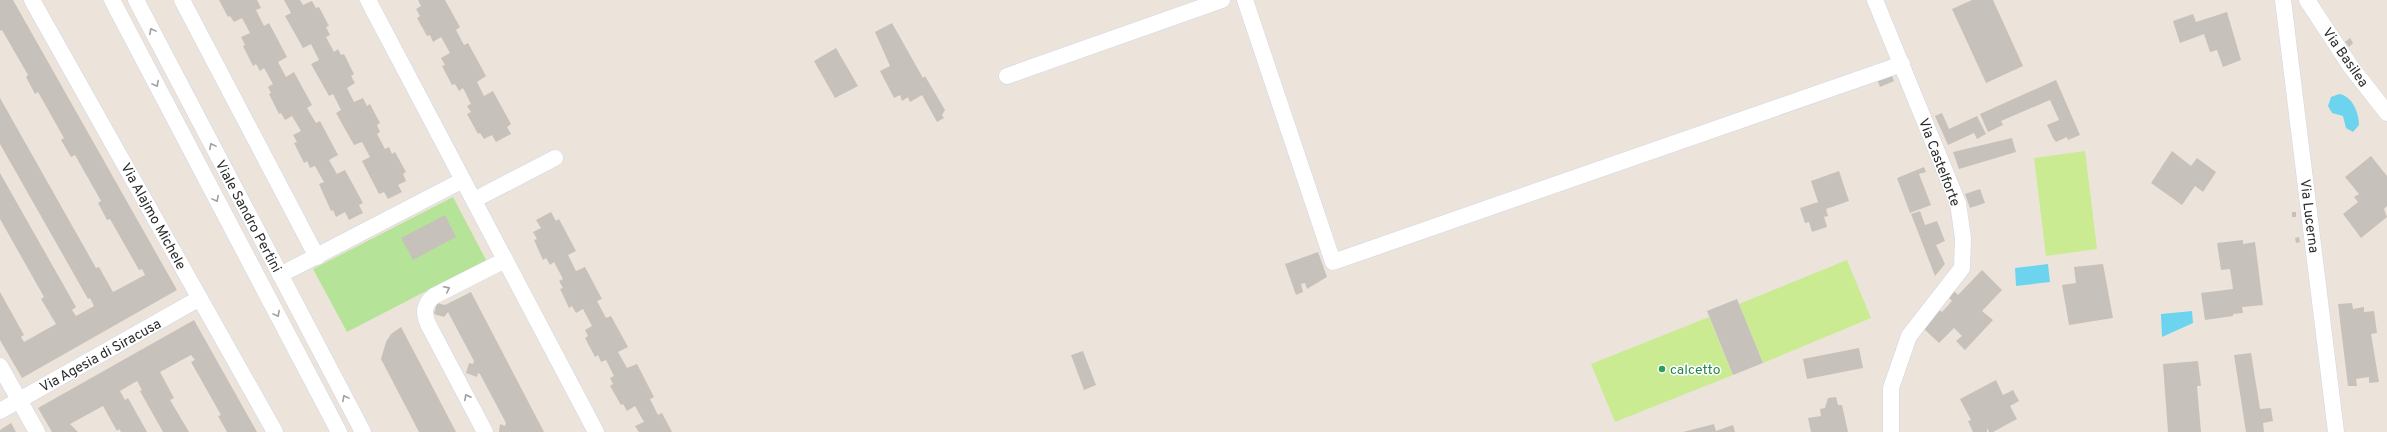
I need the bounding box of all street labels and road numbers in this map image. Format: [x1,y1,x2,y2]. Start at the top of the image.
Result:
street label: Via Basilea [2318,25,2371,91]
street label: Via Castelforte [1914,116,1963,209]
street label: Viale Sandro Pertini [211,158,284,276]
street label: Via Alajmo Michele [116,161,189,273]
street label: Via Lucerna [2296,178,2321,254]
street label: Via Agesia di Siracusa [37,316,164,397]

